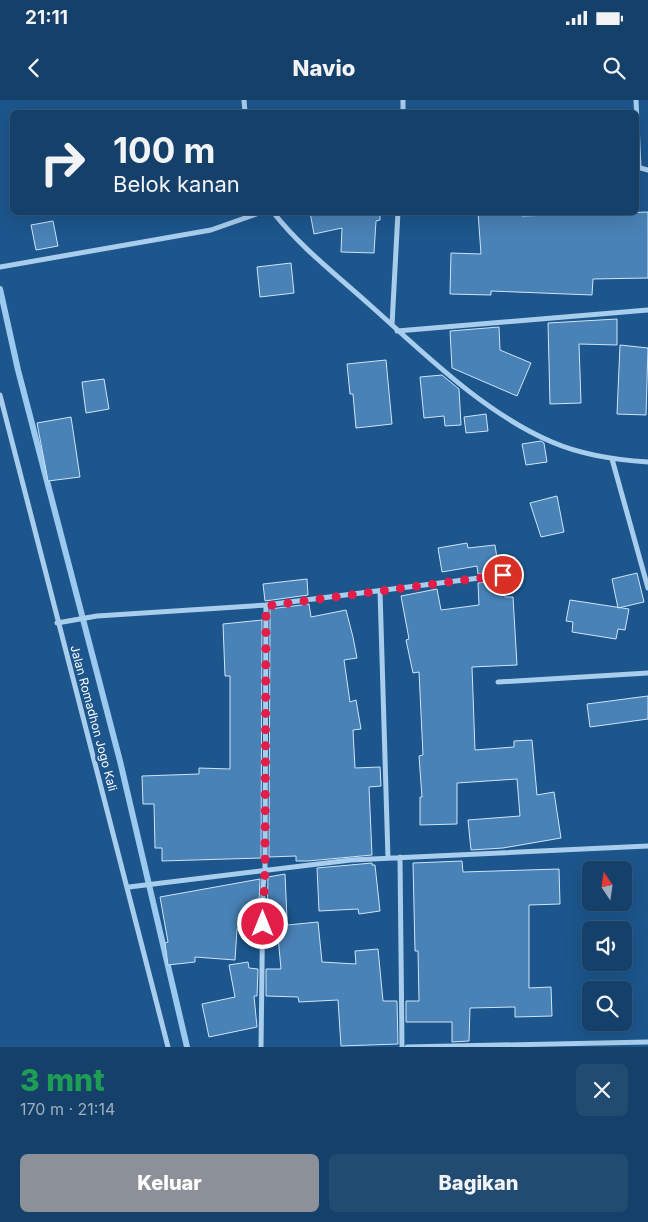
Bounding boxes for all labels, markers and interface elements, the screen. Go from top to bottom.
text: 21:11 [25,6,68,29]
icon: back [20,54,48,82]
icon: search [600,54,628,82]
text: Navio [293,55,355,81]
text: 100 m [113,129,216,171]
icon: right [30,130,95,195]
text: Belok kanan [113,171,240,197]
pin [482,554,524,596]
icon: arrive [489,561,517,589]
street label: Jalan Romadhon Jogo Kali [67,643,121,793]
north arrow [582,861,632,911]
map controls [582,861,632,1031]
position arrow [236,897,288,949]
button: sound [582,921,632,971]
button: search [582,981,632,1031]
text: 3 mnt [20,1062,105,1098]
button: close [576,1064,628,1116]
text: 170 m · 21:14 [20,1099,115,1119]
button: Keluar [20,1154,319,1212]
button: Bagikan [329,1154,628,1212]

